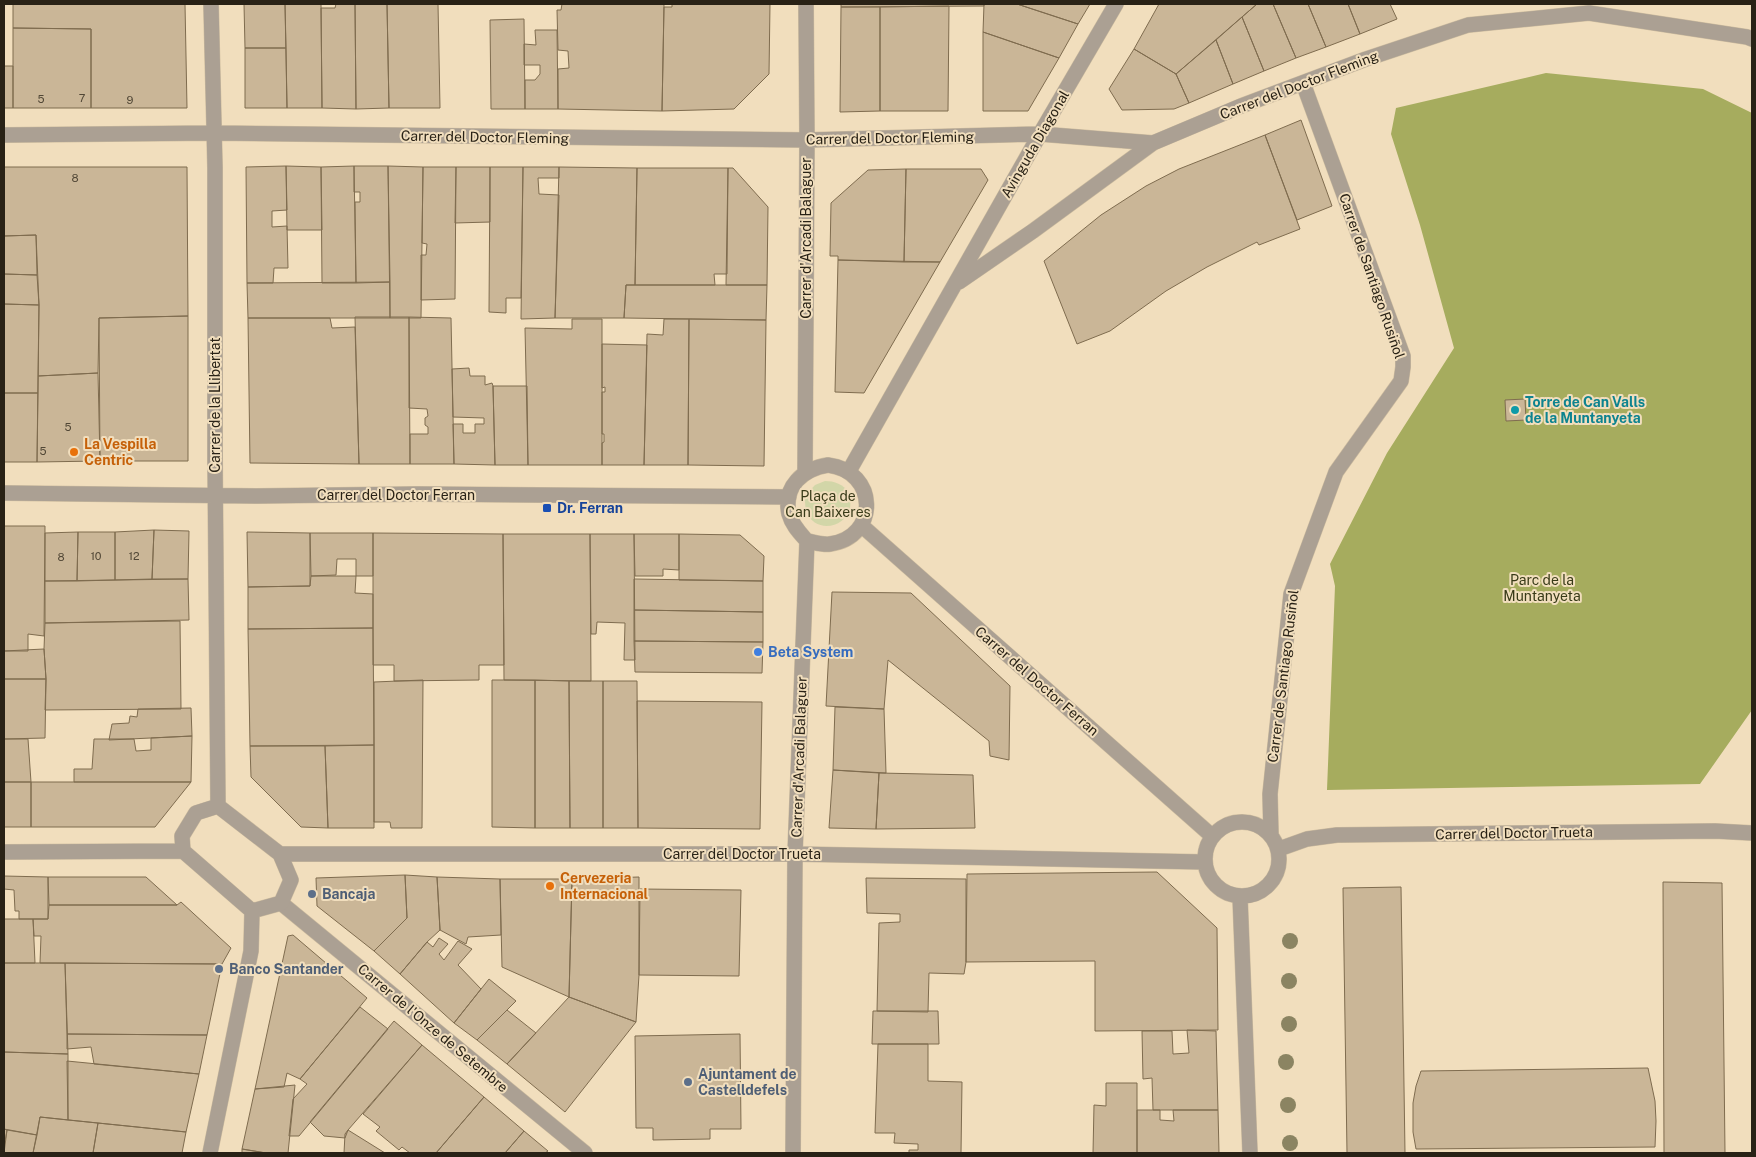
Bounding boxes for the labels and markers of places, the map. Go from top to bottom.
place label: Torre de Can Valls de la Muntanyeta [1525,394,1645,426]
marker: Torre de Can Valls de la Muntanyeta [1509,404,1521,416]
place label: La Vespilla Centric [84,436,157,468]
marker: La Vespilla Centric [68,446,80,458]
place label: Dr. Ferran [557,500,623,516]
marker: Dr. Ferran [541,502,553,514]
place label: Beta System [768,644,853,660]
marker: Beta System [752,646,764,658]
place label: Cervezeria Internacional [560,870,649,902]
marker: Cervezeria Internacional [544,880,556,892]
place label: Bancaja [322,886,375,902]
marker: Bancaja [306,888,318,900]
place label: Banco Santander [229,961,344,977]
marker: Banco Santander [213,963,225,975]
place label: Ajuntament de Castelldefels [698,1066,797,1098]
marker: Ajuntament de Castelldefels [682,1076,694,1088]

